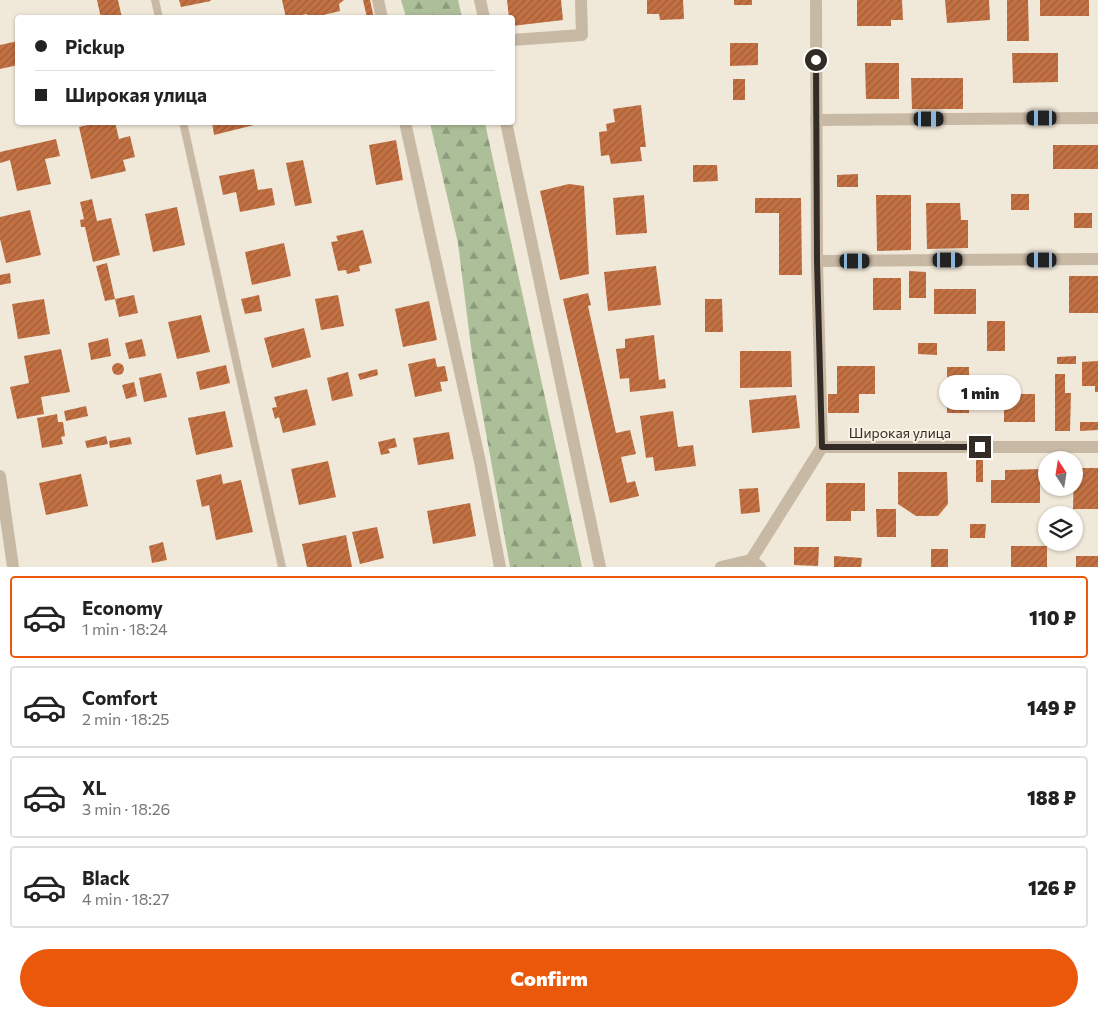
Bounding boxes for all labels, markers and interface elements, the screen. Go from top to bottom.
text: Pickup [65,35,125,58]
route start [805,49,827,71]
text: Широкая улица [65,83,207,106]
car [1027,111,1057,126]
car [914,112,944,127]
car [933,253,963,268]
car [1027,253,1057,268]
car [840,254,870,269]
callout: 1 min [939,374,1021,410]
text: 1 min [961,383,999,402]
street label: Широкая улица [849,424,951,441]
route end [969,436,991,458]
north arrow [1038,451,1082,496]
map controls [1038,451,1083,551]
button: layers [1038,506,1083,551]
icon: car [22,595,67,640]
text: Economy [82,596,163,619]
text: 110 ₽ [1029,606,1076,629]
text: 1 min · 18:24 [82,619,168,638]
icon: car [22,685,67,730]
text: Comfort [82,686,158,709]
text: 149 ₽ [1027,696,1076,719]
text: 2 min · 18:25 [82,709,169,728]
icon: car [22,775,67,820]
text: XL [82,776,107,799]
text: 188 ₽ [1027,786,1076,809]
text: 3 min · 18:26 [82,799,170,818]
icon: car [22,865,67,910]
text: Black [82,866,130,889]
text: 126 ₽ [1028,876,1076,899]
text: 4 min · 18:27 [82,889,169,908]
button: Confirm [20,949,1078,1007]

